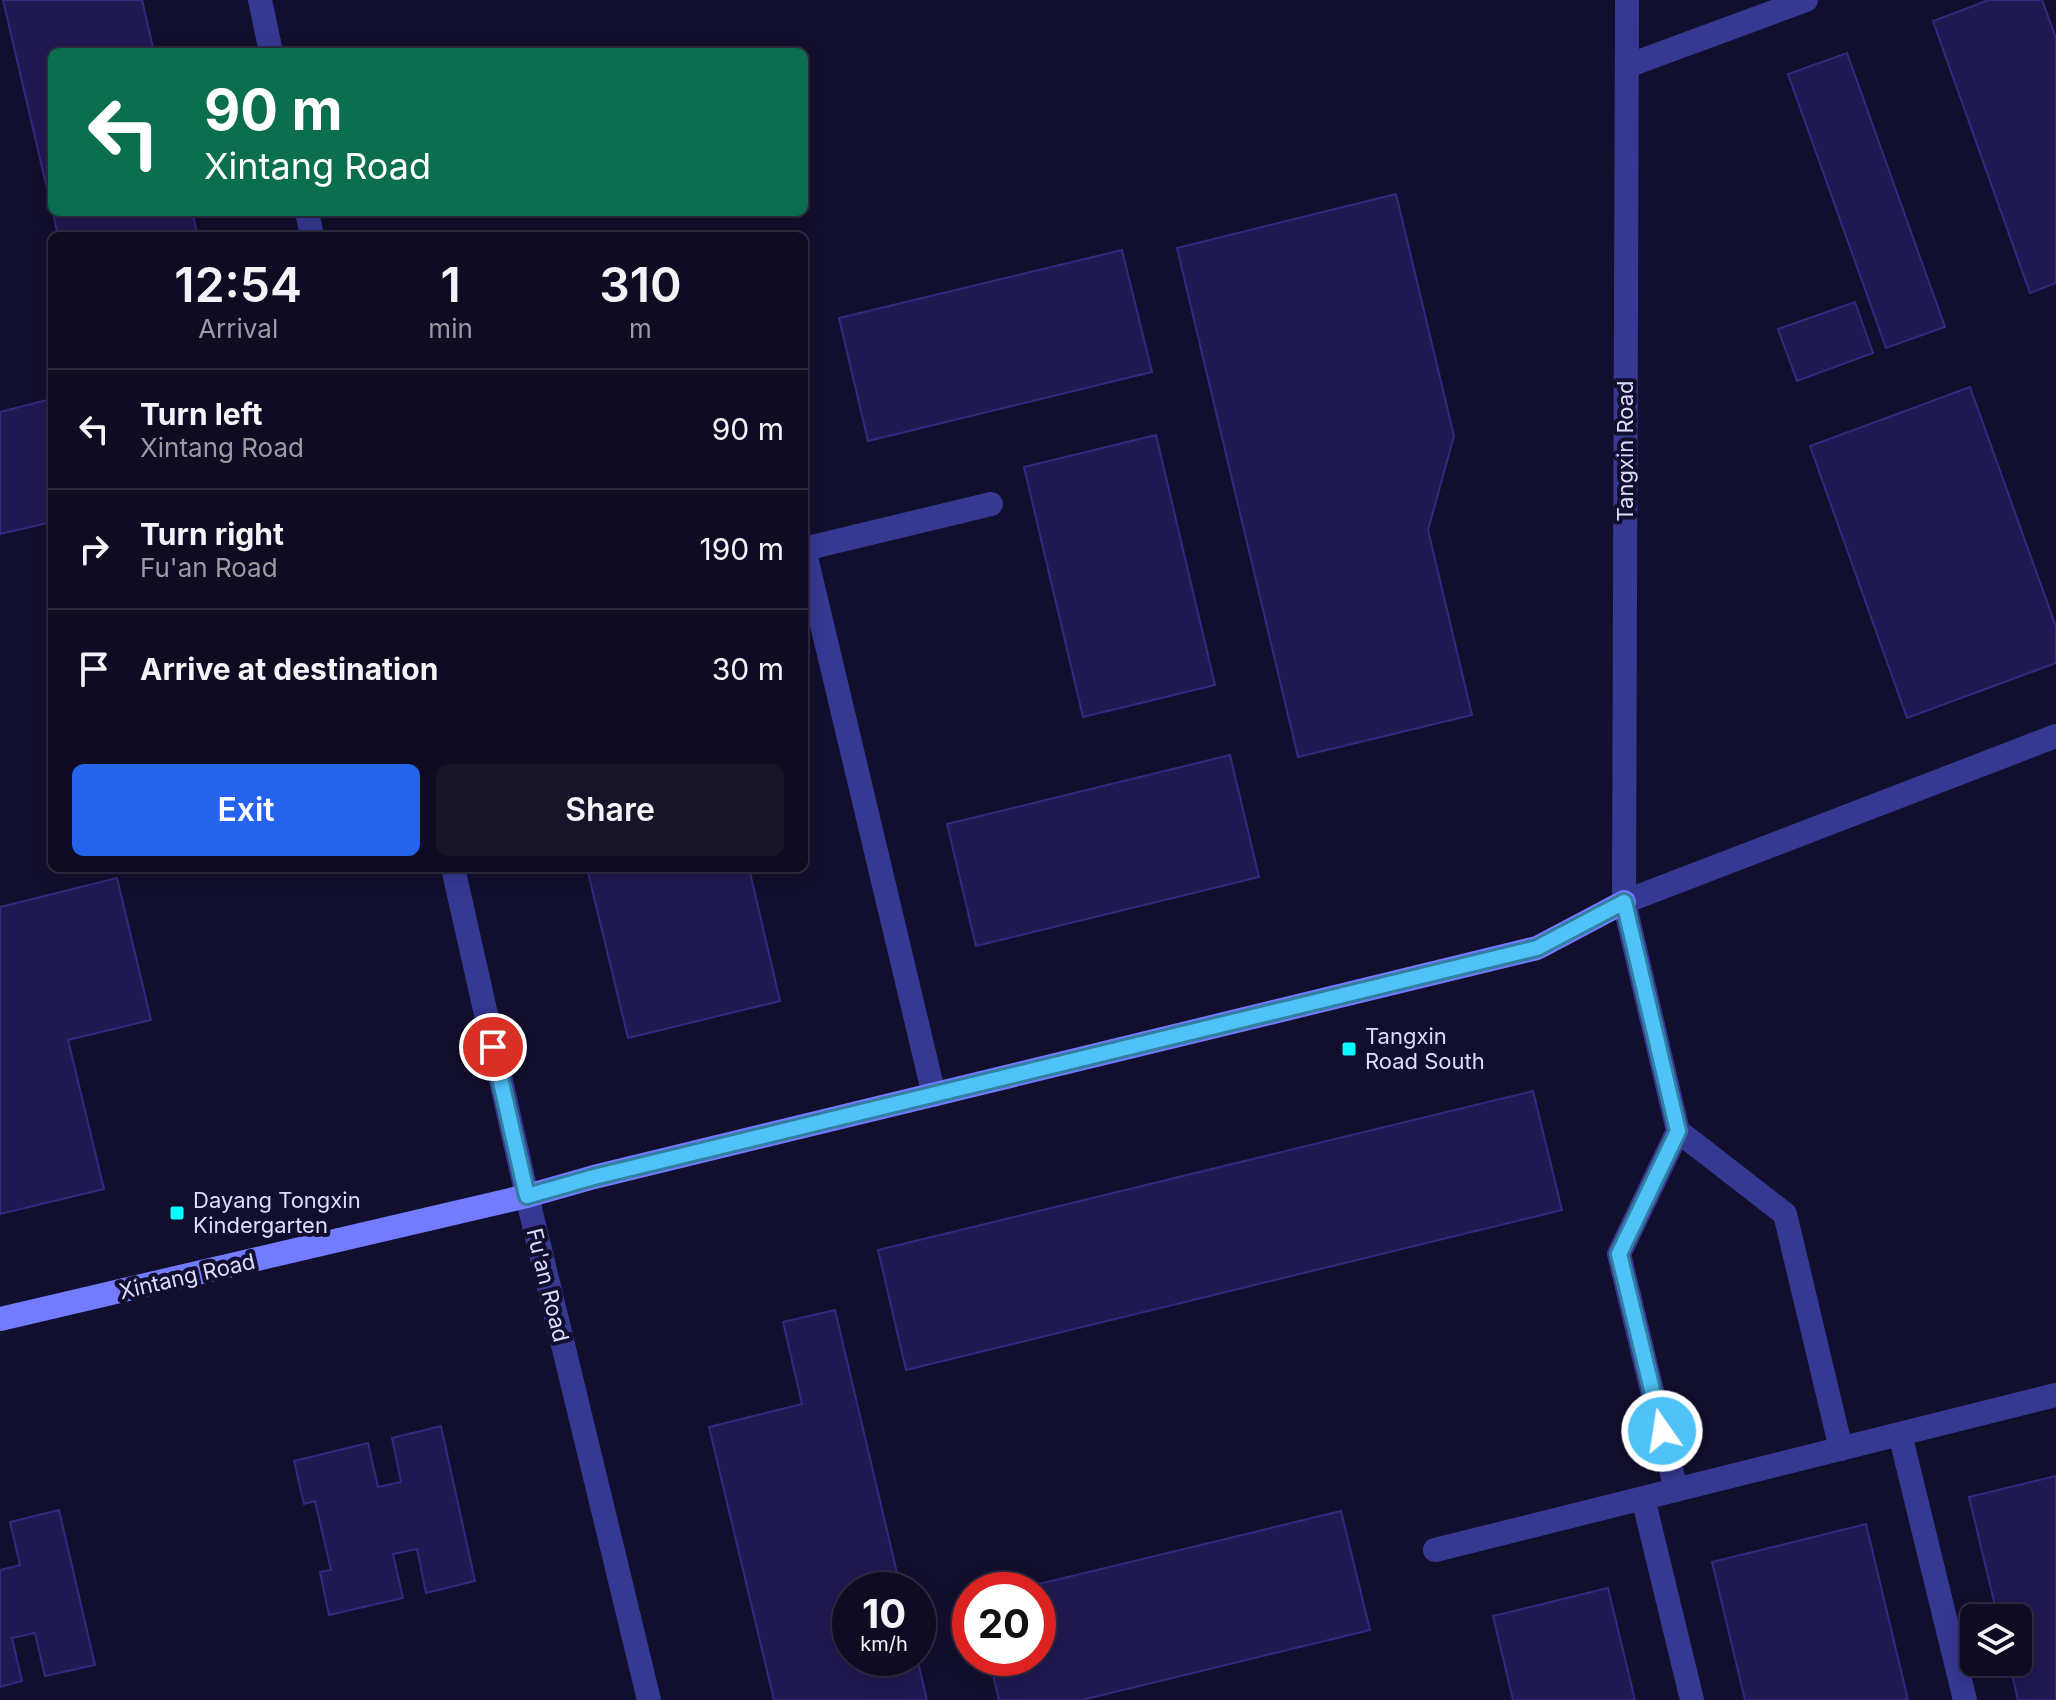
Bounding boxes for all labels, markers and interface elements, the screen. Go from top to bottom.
text: 90 m [204,76,343,144]
icon: left [72,80,176,184]
text: Xintang Road [204,144,431,188]
text: 12:54 [174,255,302,314]
text: 1 [440,255,461,314]
text: 310 [599,255,682,314]
text: Arrival [198,313,278,344]
text: min [428,313,473,344]
text: m [629,313,652,344]
street label: Tangxin Road [1612,380,1638,522]
text: Turn left [140,396,262,432]
icon: left [72,407,116,451]
text: 90 m [712,411,784,447]
text: Xintang Road [140,432,304,463]
text: Turn right [140,516,284,552]
icon: right [72,527,116,571]
text: 190 m [700,531,784,567]
text: Fu'an Road [140,552,278,583]
icon: arrive [72,647,116,691]
text: Arrive at destination [140,651,438,687]
text: 30 m [712,651,784,687]
button: Exit [72,764,420,856]
button: Share [436,764,784,856]
pin [459,1013,527,1081]
place label: Tangxin Road South [1365,1023,1485,1074]
icon: arrive [471,1025,515,1069]
marker: Tangxin Road South [1340,1040,1358,1058]
place label: Dayang Tongxin Kindergarten [193,1187,361,1238]
marker: Dayang Tongxin Kindergarten [168,1204,186,1222]
street label: Fu'an Road [521,1225,575,1345]
street label: Xintang Road [116,1248,258,1304]
position arrow [1620,1389,1704,1473]
speed limit sign: 20 [952,1572,1056,1676]
text: 10 [862,1589,906,1638]
map controls [1960,1604,2032,1676]
button: layers [1960,1604,2032,1676]
text: km/h [860,1632,908,1656]

